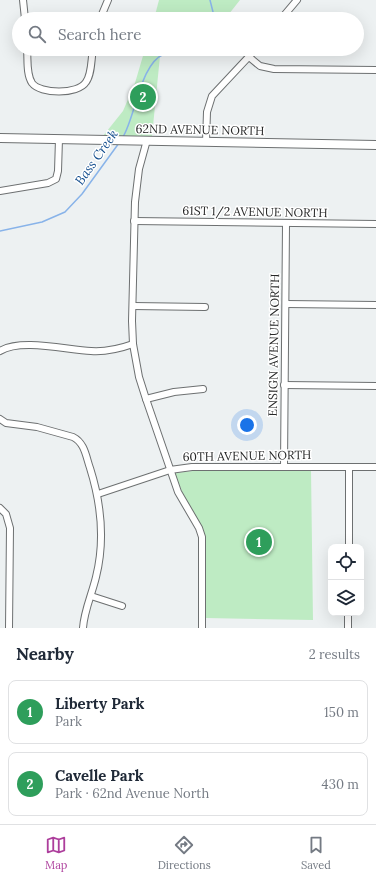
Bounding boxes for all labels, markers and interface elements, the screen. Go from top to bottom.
search box [12,12,364,56]
icon: search [26,23,48,45]
text: Search here [58,25,141,44]
pin: 2 [130,82,156,112]
street label: 62ND AVENUE NORTH [135,121,265,138]
water label: Bass Creek [71,126,122,188]
street label: 61ST 1/2 AVENUE NORTH [182,203,328,221]
street label: ENSIGN AVENUE NORTH [265,273,282,417]
your location [237,415,257,435]
street label: 60TH AVENUE NORTH [182,447,312,464]
pin: 1 [246,527,272,557]
map controls [328,544,364,616]
button: locate [328,544,364,580]
button: layers [328,580,364,616]
text: Nearby [16,643,74,665]
text: 2 results [309,646,360,663]
text: Liberty Park [55,694,145,713]
text: 1 [27,704,33,721]
text: 150 m [324,704,359,721]
text: Park [55,713,82,730]
text: Cavelle Park [55,766,144,785]
text: 2 [27,776,33,793]
text: 430 m [322,776,359,793]
text: Park · 62nd Avenue North [55,785,209,802]
tab: Map [45,834,67,872]
tab: Directions [158,834,211,872]
tab: Saved [301,834,331,872]

